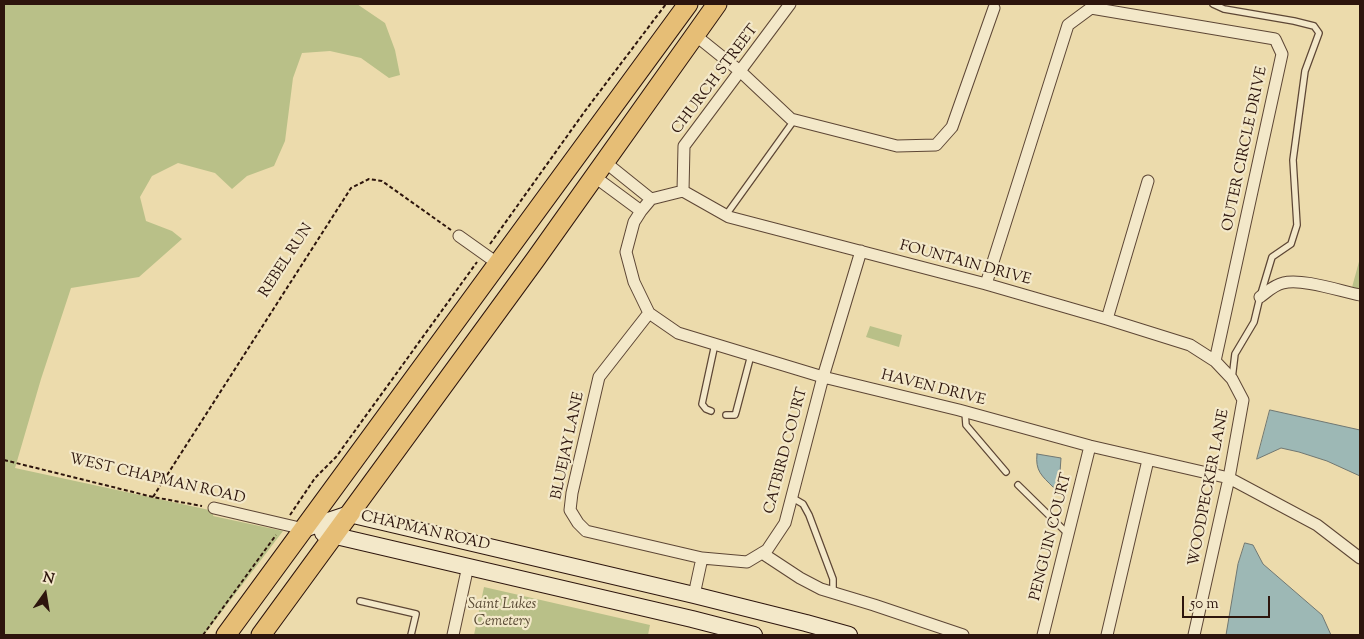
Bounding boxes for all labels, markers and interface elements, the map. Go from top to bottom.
street label: CHURCH STREET [669,22,763,138]
street label: OUTER CIRCLE DRIVE [1220,65,1272,233]
street label: REBEL RUN [256,221,318,301]
street label: FOUNTAIN DRIVE [897,238,1033,290]
street label: HAVEN DRIVE [879,367,987,411]
street label: CATBIRD COURT [761,386,813,516]
street label: BLUEJAY LANE [549,390,589,502]
street label: WOODPECKER LANE [1186,408,1234,568]
street label: WEST CHAPMAN ROAD [67,451,247,509]
street label: PENGUIN COURT [1027,471,1077,603]
street label: CHAPMAN ROAD [359,508,491,556]
text: N [41,568,56,590]
north arrow [20,569,70,619]
scale bar [1184,586,1272,618]
text: 50 m [1190,594,1219,615]
park label: Saint Lukes Cemetery [468,596,536,631]

